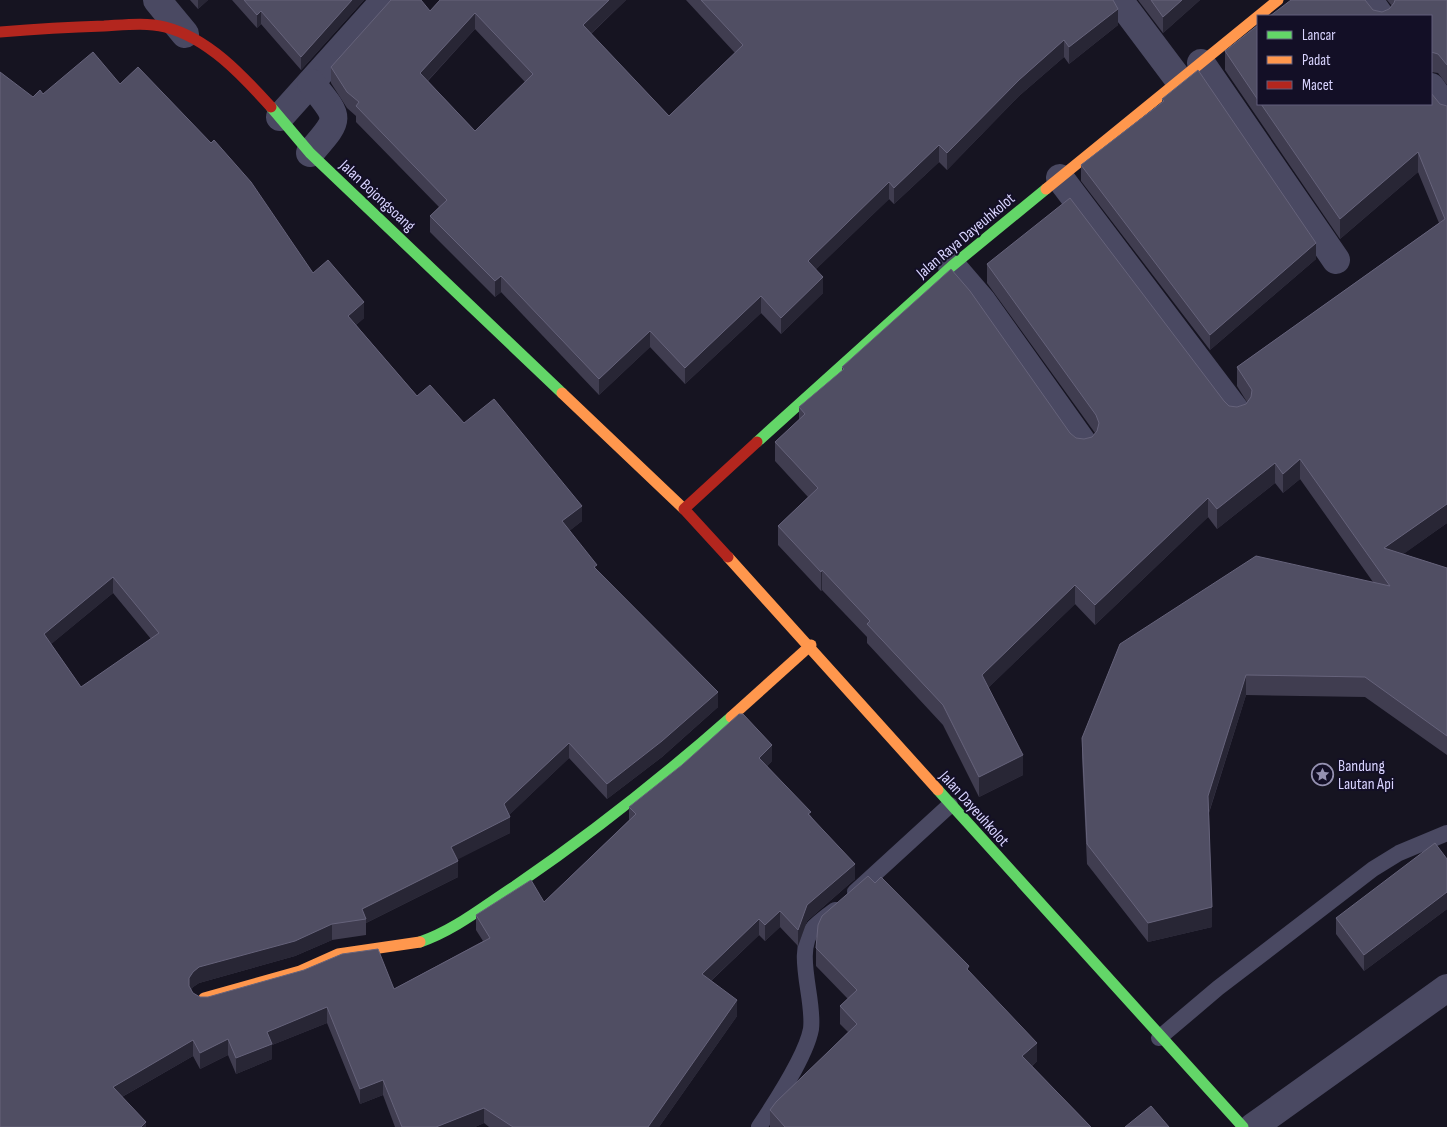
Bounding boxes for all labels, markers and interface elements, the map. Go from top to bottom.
legend [1257,15,1432,105]
text: Lancar [1302,26,1336,45]
text: Padat [1302,51,1331,70]
text: Macet [1302,76,1334,95]
street label: Jalan Bojongsoang [335,156,419,236]
street label: Jalan Raya Dayeuhkolot [912,189,1019,283]
place label: Bandung Lautan Api [1338,757,1394,794]
place icon: Bandung Lautan Api [1310,762,1334,786]
street label: Jalan Dayeuhkolot [934,767,1013,851]

